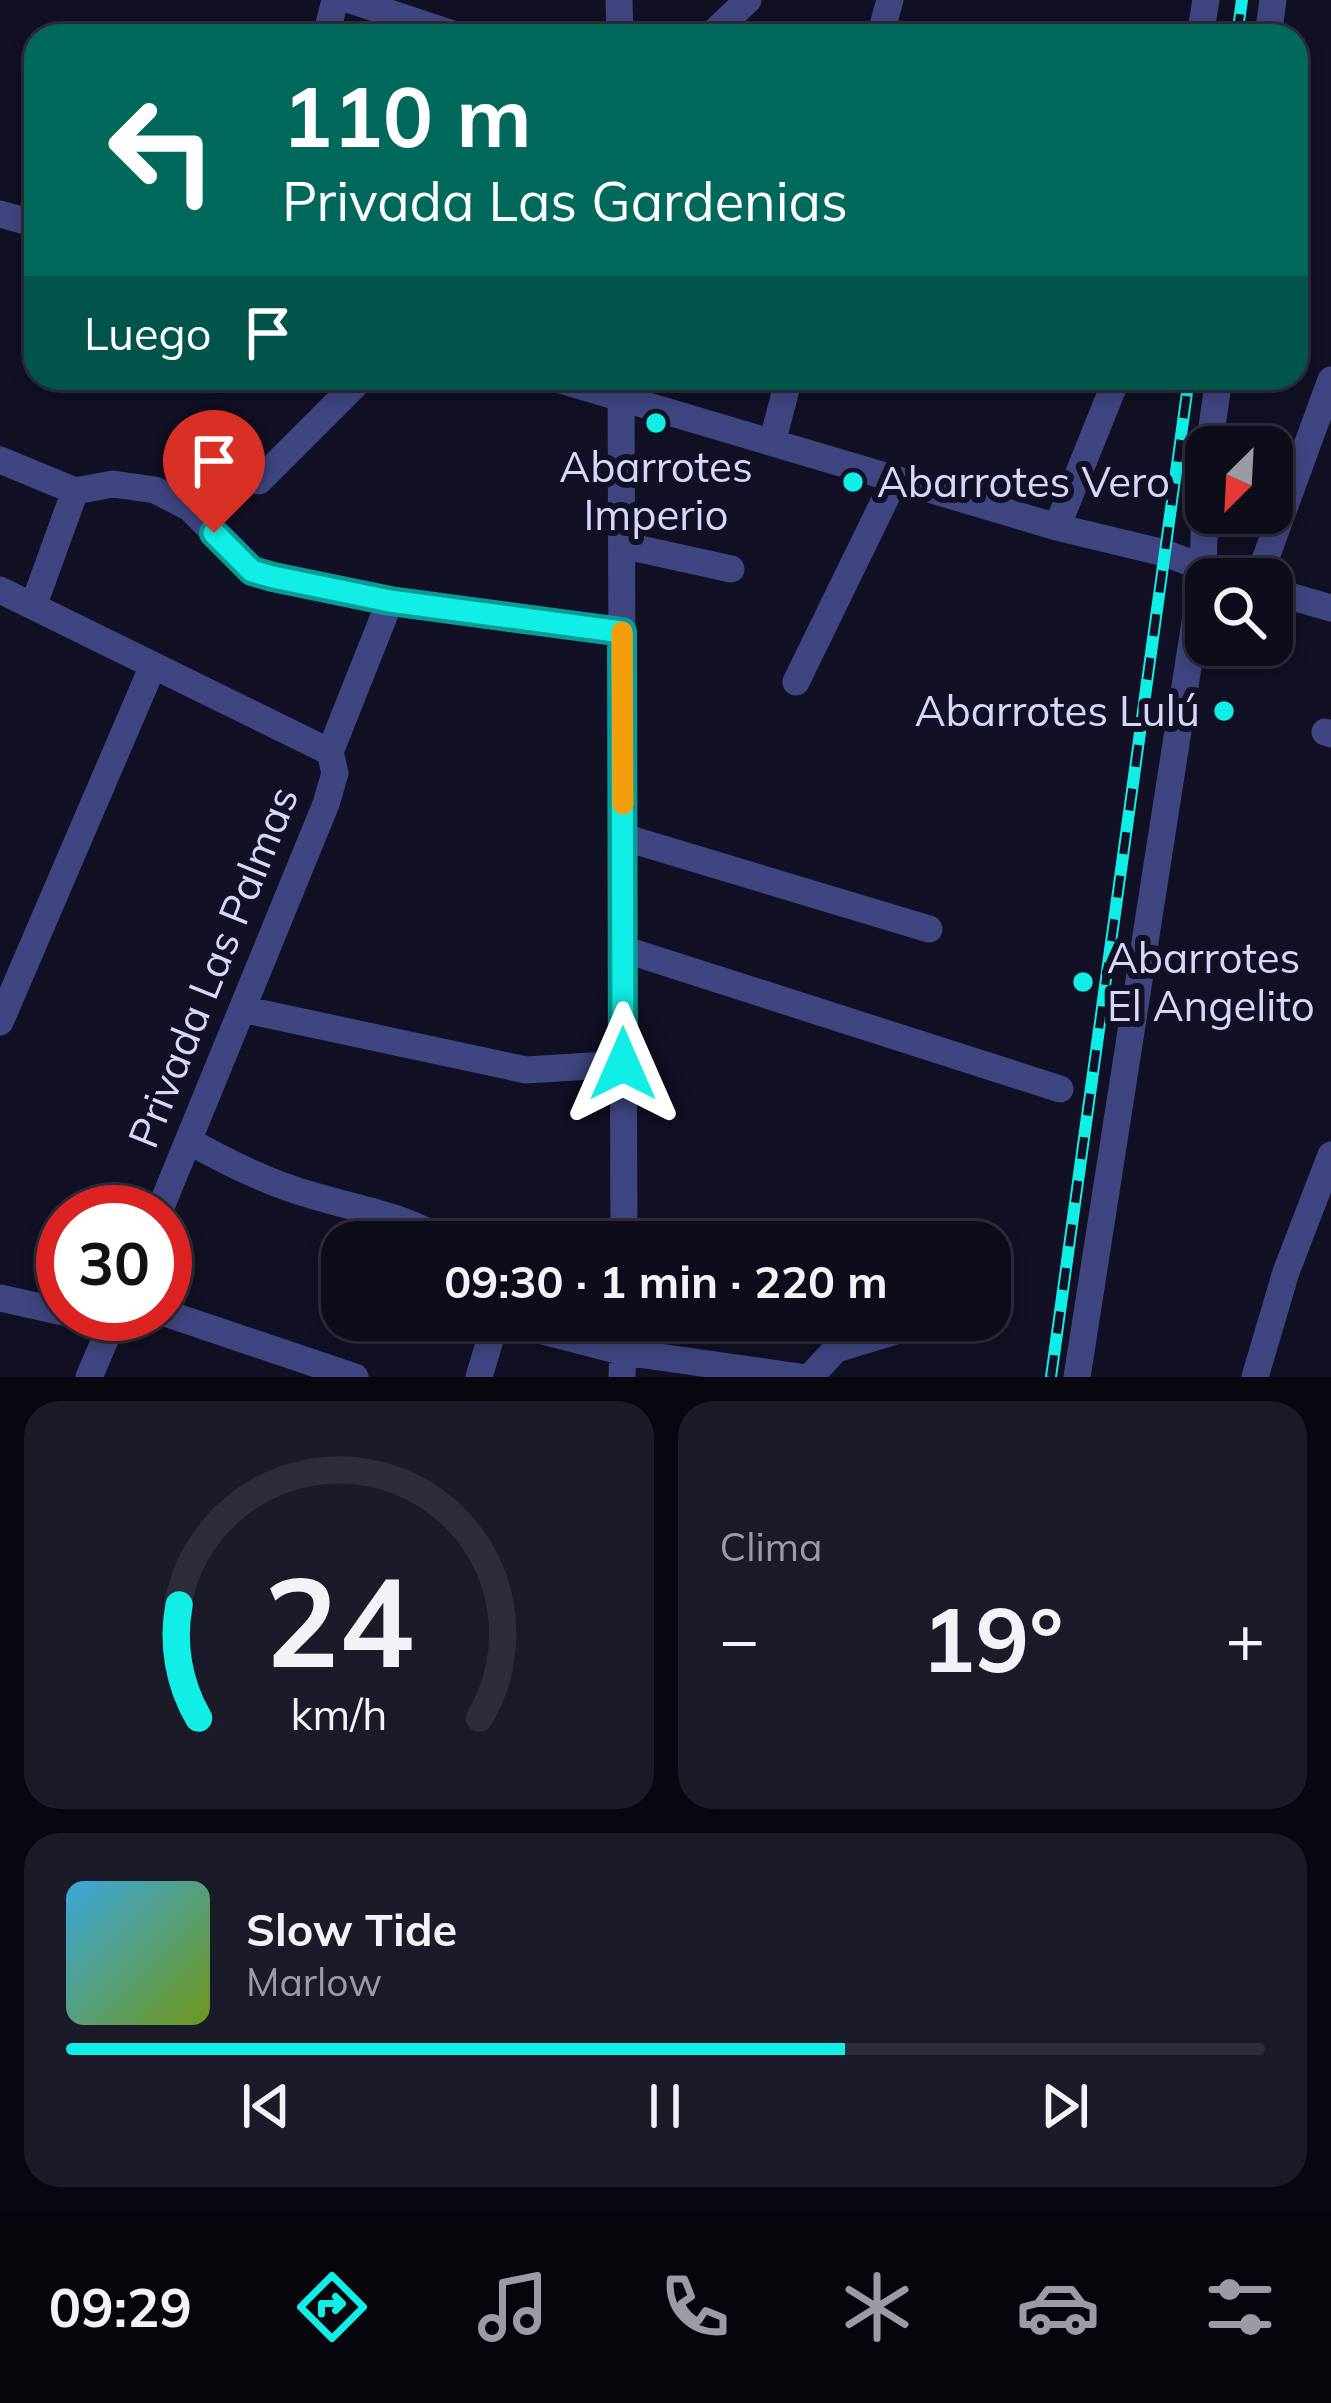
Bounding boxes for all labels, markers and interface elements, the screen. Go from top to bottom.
text: 110 m [282,63,532,168]
icon: left [84,72,240,228]
text: Privada Las Gardenias [282,167,848,235]
icon: arrive [235,300,301,366]
text: Luego [84,305,211,361]
pin [163,410,265,533]
marker: Abarrotes Imperio [643,410,669,436]
north arrow [1185,426,1293,534]
map controls [1185,426,1293,666]
icon: arrive [181,428,247,494]
place label: Abarrotes Imperio [559,440,753,541]
place label: Abarrotes Vero [877,455,1170,508]
marker: Abarrotes Vero [840,469,866,495]
button: search [1185,558,1293,666]
place label: Abarrotes Lulú [915,684,1200,737]
marker: Abarrotes Lulú [1211,698,1237,724]
street label: Privada Las Palmas [116,778,309,1155]
place label: Abarrotes El Angelito [1107,931,1315,1032]
marker: Abarrotes El Angelito [1070,969,1096,995]
position arrow [560,1001,686,1127]
speed limit sign: 30 [36,1185,192,1341]
text: 09:30 · 1 min · 220 m [444,1253,888,1309]
text: Clima [720,1522,822,1571]
text: 24 [264,1542,414,1698]
text: 19° [921,1582,1063,1695]
text: − [720,1597,759,1680]
text: + [1225,1597,1265,1680]
text: km/h [290,1687,387,1741]
text: Slow Tide [246,1901,457,1957]
text: Marlow [246,1957,382,2006]
icon: previous [233,2073,299,2139]
icon: pause [632,2073,698,2139]
icon: next [1032,2073,1098,2139]
icon: directions [290,2265,374,2349]
icon: music [471,2265,555,2349]
icon: phone [653,2265,737,2349]
icon: climate [835,2265,919,2349]
icon: car [1016,2265,1100,2349]
icon: filters [1198,2265,1282,2349]
text: 09:29 [49,2273,192,2341]

